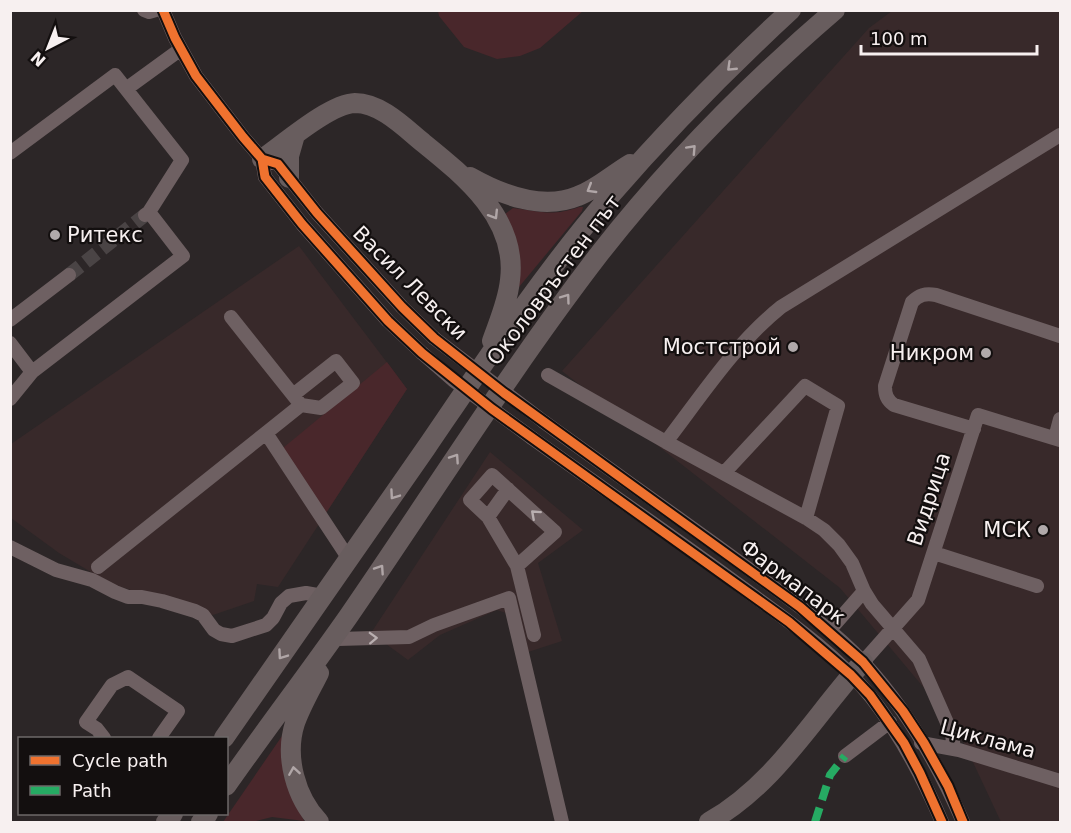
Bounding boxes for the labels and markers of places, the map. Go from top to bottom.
place label: Ритекс [67,223,143,247]
marker: Ритекс [48,228,62,242]
place label: Мостстрой [663,335,781,359]
marker: Мостстрой [786,340,800,354]
place label: Никром [890,341,974,365]
marker: Никром [979,346,993,360]
place label: МСК [983,518,1031,542]
marker: МСК [1036,523,1050,537]

